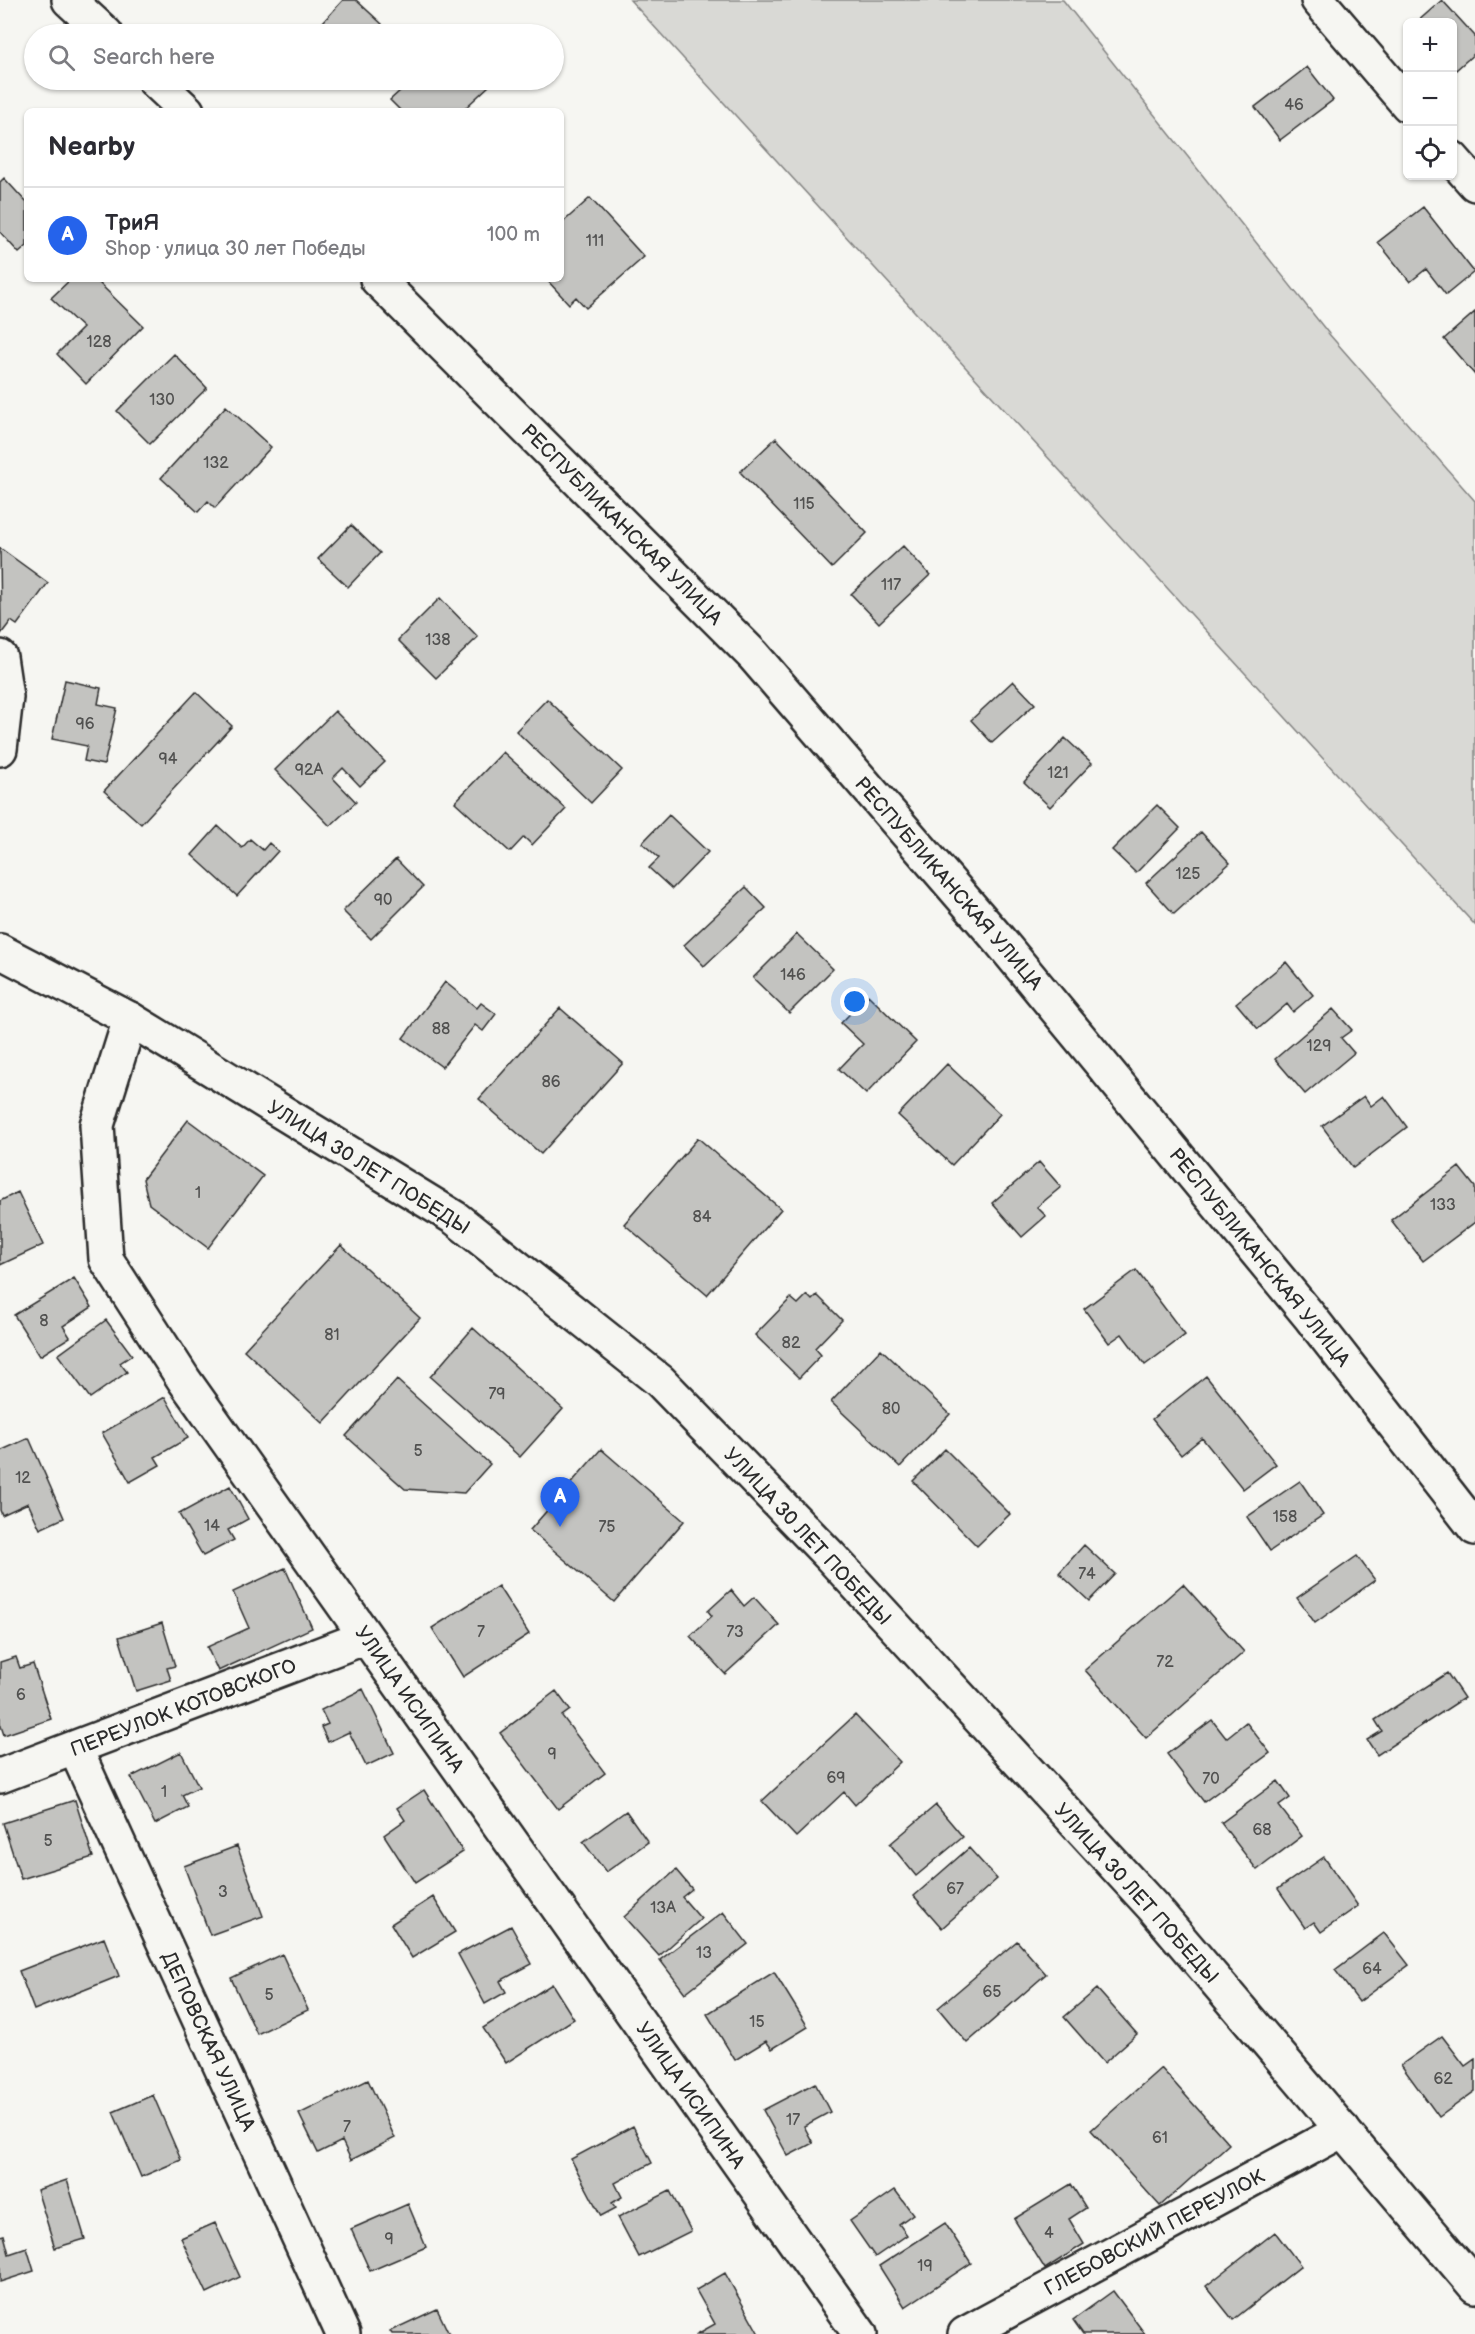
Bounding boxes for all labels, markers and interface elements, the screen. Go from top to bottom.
map controls [1403,18,1457,180]
button: + [1403,18,1457,72]
search box [24,24,564,90]
icon: search [45,41,78,74]
text: Search here [93,44,215,71]
button: − [1403,72,1457,126]
house number: 46 [1284,96,1304,115]
button: locate [1403,126,1457,180]
text: Nearby [48,132,135,163]
text: ТриЯ [105,210,159,237]
text: A [61,223,74,247]
text: 100 m [487,223,540,247]
house number: 111 [586,232,604,251]
text: Shop · улица 30 лет Победы [105,237,366,261]
house number: 128 [87,333,111,352]
house number: 130 [149,391,175,410]
street label: РЕСПУБЛИКАНСКАЯ УЛИЦА [516,419,727,631]
house number: 132 [203,454,229,473]
house number: 115 [793,495,815,514]
house number: 117 [881,576,901,595]
house number: 138 [425,631,451,650]
house number: 96 [75,715,95,734]
house number: 94 [158,750,178,769]
house number: 92А [295,761,323,780]
house number: 121 [1047,764,1069,783]
street label: РЕСПУБЛИКАНСКАЯ УЛИЦА [849,772,1048,996]
house number: 125 [1176,865,1200,884]
house number: 90 [374,891,392,910]
house number: 146 [780,966,806,985]
your location [840,987,869,1016]
house number: 88 [432,1020,450,1039]
house number: 129 [1307,1037,1331,1056]
house number: 86 [541,1073,561,1092]
street label: УЛИЦА 30 ЛЕТ ПОБЕДЫ [263,1096,474,1240]
street label: РЕСПУБЛИКАНСКАЯ УЛИЦА [1164,1143,1355,1372]
house number: 1 [195,1184,201,1203]
house number: 133 [1430,1196,1456,1215]
house number: 84 [692,1208,712,1227]
house number: 8 [39,1312,49,1331]
house number: 81 [324,1326,340,1345]
house number: 82 [782,1334,801,1353]
house number: 79 [488,1385,506,1404]
house number: 80 [882,1400,900,1419]
house number: 5 [413,1442,423,1461]
street label: УЛИЦА 30 ЛЕТ ПОБЕДЫ [719,1443,896,1630]
house number: 12 [15,1469,31,1488]
pin: A [540,1478,580,1527]
house number: 158 [1273,1508,1297,1527]
house number: 14 [204,1517,220,1536]
house number: 75 [598,1518,616,1537]
house number: 74 [1078,1565,1096,1584]
street label: УЛИЦА ИСИПИНА [350,1622,469,1778]
house number: 7 [477,1623,485,1642]
house number: 73 [726,1623,744,1642]
house number: 72 [1156,1653,1174,1672]
street label: ПЕРЕУЛОК КОТОВСКОГО [67,1654,300,1762]
house number: 6 [16,1686,26,1705]
house number: 9 [547,1745,557,1764]
house number: 69 [826,1769,846,1788]
house number: 70 [1202,1770,1220,1789]
house number: 1 [161,1783,167,1802]
street label: УЛИЦА 30 ЛЕТ ПОБЕДЫ [1049,1799,1223,1989]
house number: 68 [1252,1821,1272,1840]
house number: 5 [43,1832,53,1851]
house number: 67 [946,1880,964,1899]
house number: 3 [218,1883,228,1902]
house number: 13А [650,1899,676,1918]
house number: 13 [696,1944,712,1963]
street label: ДЕПОВСКАЯ УЛИЦА [156,1948,261,2136]
house number: 64 [1362,1960,1382,1979]
house number: 65 [983,1983,1001,2002]
house number: 5 [264,1986,274,2005]
house number: 15 [749,2013,765,2032]
street label: УЛИЦА ИСИПИНА [631,2018,750,2174]
house number: 62 [1433,2070,1453,2089]
house number: 17 [786,2111,800,2130]
house number: 7 [343,2118,351,2137]
house number: 61 [1152,2129,1168,2148]
street label: ГЛЕБОВСКИЙ ПЕРЕУЛОК [1040,2165,1269,2301]
house number: 4 [1044,2224,1054,2243]
house number: 9 [384,2230,394,2249]
house number: 19 [917,2257,933,2276]

